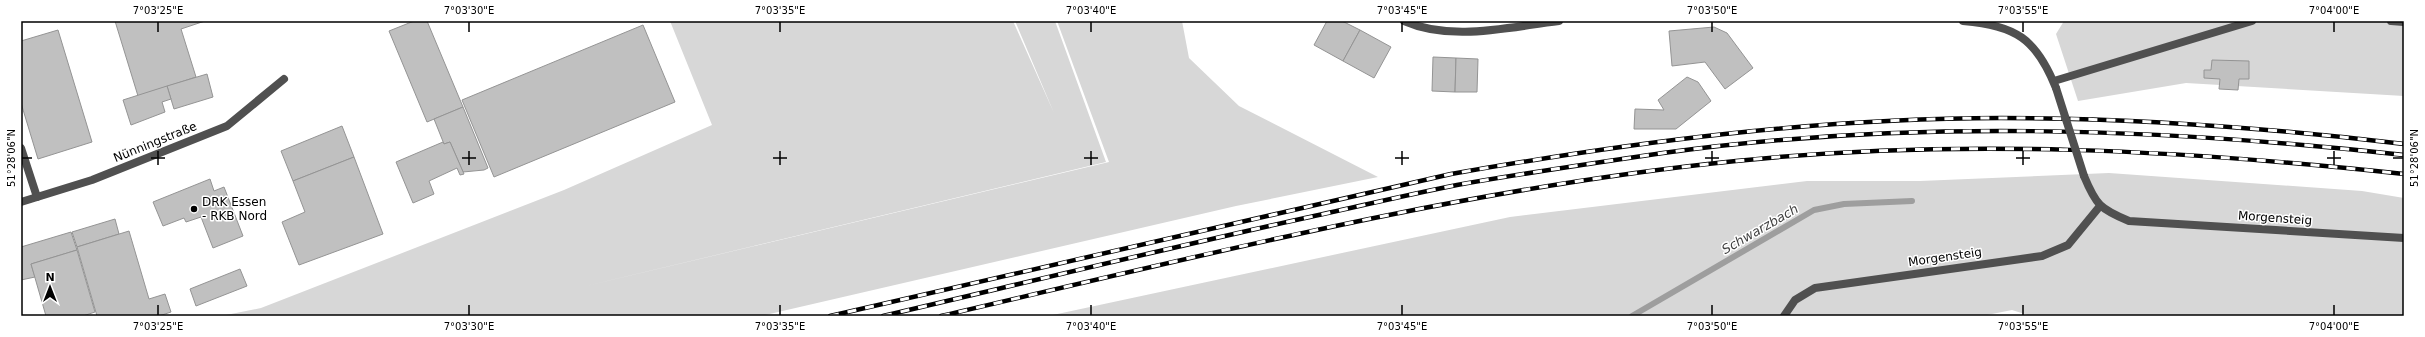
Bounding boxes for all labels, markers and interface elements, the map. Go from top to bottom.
text: 7°03'25"E [133,5,183,16]
text: 7°03'30"E [444,5,494,16]
text: 7°03'35"E [755,5,805,16]
text: 7°03'40"E [1066,5,1116,16]
text: 7°03'45"E [1377,5,1427,16]
text: 7°03'50"E [1687,5,1737,16]
text: 7°03'55"E [1998,5,2048,16]
text: 7°04'00"E [2309,5,2359,16]
street label: Nünningstraße [111,119,199,165]
text: 51°28'06"N [6,129,17,187]
text: 51°28'06"N [2409,129,2420,187]
place label: DRK Essen - RKB Nord [202,195,267,223]
water label: Schwarzbach [1719,201,1801,257]
marker: DRK Essen - RKB Nord [189,204,199,214]
street label: Morgensteig [2237,208,2313,228]
street label: Morgensteig [1907,245,1983,269]
north arrow [30,267,70,307]
text: N [45,271,55,284]
text: 7°03'25"E [133,321,183,332]
text: 7°03'30"E [444,321,494,332]
text: 7°03'35"E [755,321,805,332]
text: 7°03'40"E [1066,321,1116,332]
text: 7°03'45"E [1377,321,1427,332]
text: 7°03'50"E [1687,321,1737,332]
text: 7°03'55"E [1998,321,2048,332]
text: 7°04'00"E [2309,321,2359,332]

